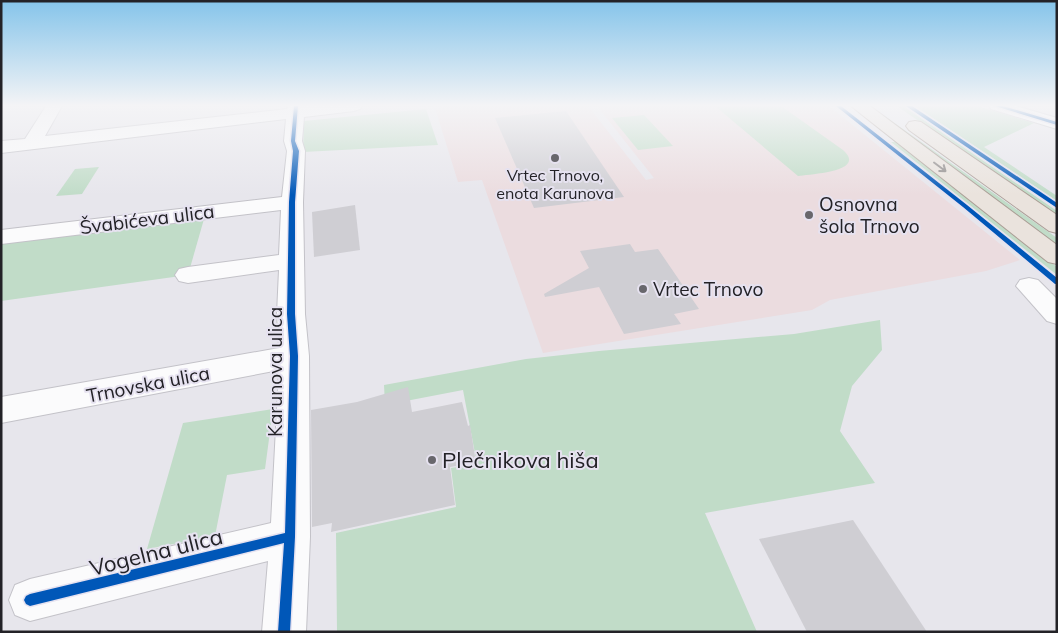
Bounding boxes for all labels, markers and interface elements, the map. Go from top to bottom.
marker: Vrtec Trnovo, enota Karunova [549,152,561,164]
one-way arrow [933,161,946,172]
place label: Vrtec Trnovo, enota Karunova [496,165,614,203]
place label: Osnovna šola Trnovo [819,192,920,238]
street label: Švabićeva ulica [78,199,216,239]
marker: Osnovna šola Trnovo [803,209,815,221]
place label: Vrtec Trnovo [653,277,763,301]
marker: Vrtec Trnovo [637,283,649,295]
street label: Karunova ulica [263,307,287,437]
street label: Trnovska ulica [84,360,212,408]
place label: Plečnikova hiša [442,446,599,474]
marker: Plečnikova hiša [426,454,438,466]
street label: Vogelna ulica [87,522,225,582]

